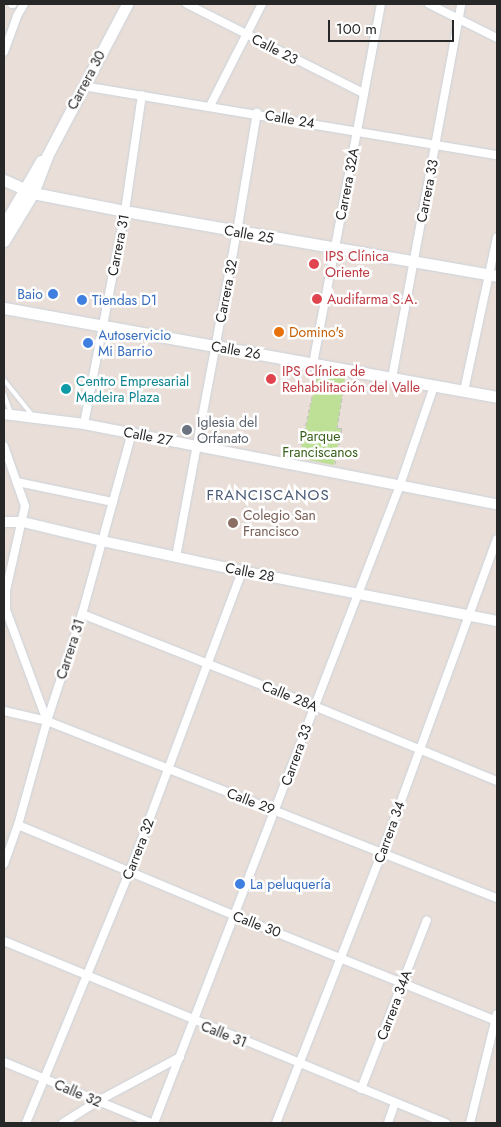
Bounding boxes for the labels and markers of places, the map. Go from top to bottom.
place label: IPS Clínica Oriente [325,248,389,280]
marker: IPS Clínica Oriente [307,257,321,271]
place label: Baio [17,286,43,302]
marker: Baio [47,288,59,300]
place label: Audifarma S.A. [327,291,418,307]
place label: Tiendas D1 [92,292,157,308]
marker: Audifarma S.A. [311,293,323,305]
marker: Tiendas D1 [76,294,88,306]
place label: Domino's [289,324,344,340]
marker: Domino's [273,326,285,338]
place label: Autoservicio Mi Barrio [98,327,171,360]
marker: Autoservicio Mi Barrio [82,337,94,349]
place label: IPS Clínica de Rehabilitación del Valle [282,363,420,396]
marker: IPS Clínica de Rehabilitación del Valle [264,372,278,386]
place label: Centro Empresarial Madeira Plaza [76,373,189,406]
marker: Centro Empresarial Madeira Plaza [60,383,72,395]
place label: Iglesia del Orfanato [197,414,257,447]
marker: Iglesia del Orfanato [181,424,193,436]
place label: Colegio San Francisco [243,507,316,540]
marker: Colegio San Francisco [227,517,239,529]
place label: La peluquería [250,876,331,892]
marker: La peluquería [234,878,246,890]

